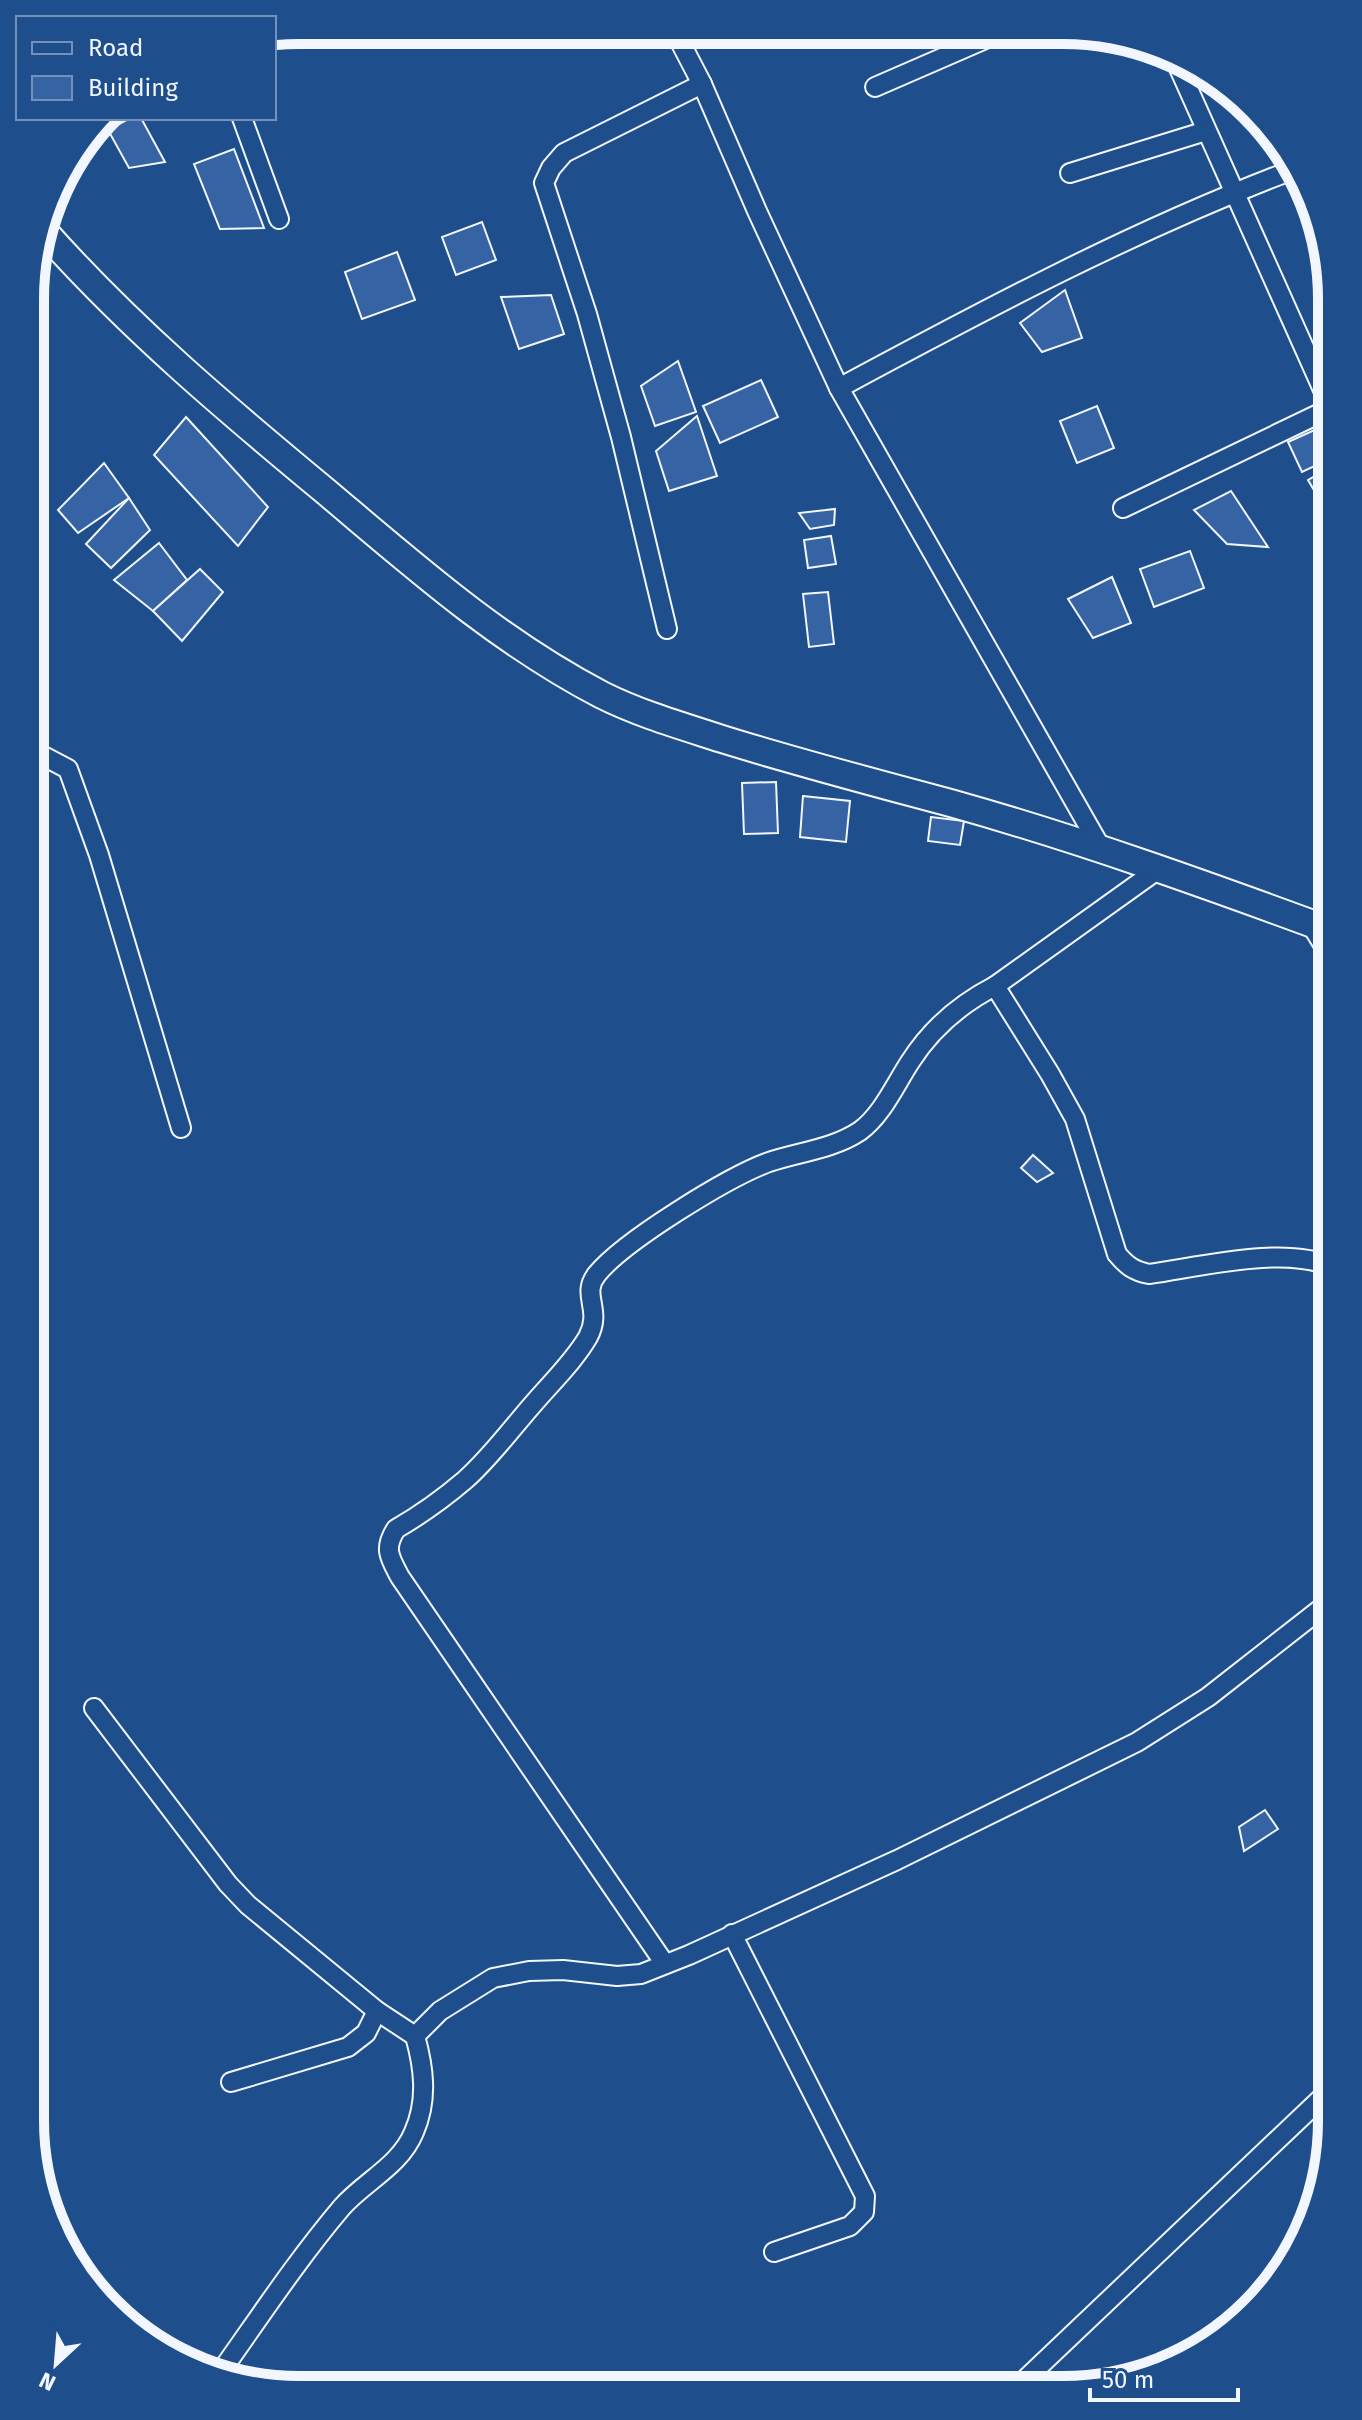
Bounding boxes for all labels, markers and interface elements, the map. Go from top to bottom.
legend [16,16,276,120]
text: Road [88,34,143,62]
text: Building [88,74,178,102]
north arrow [16,2324,96,2404]
scale bar [1090,2352,1238,2402]
text: N [35,2366,60,2397]
text: 50 m [1102,2366,1154,2394]

